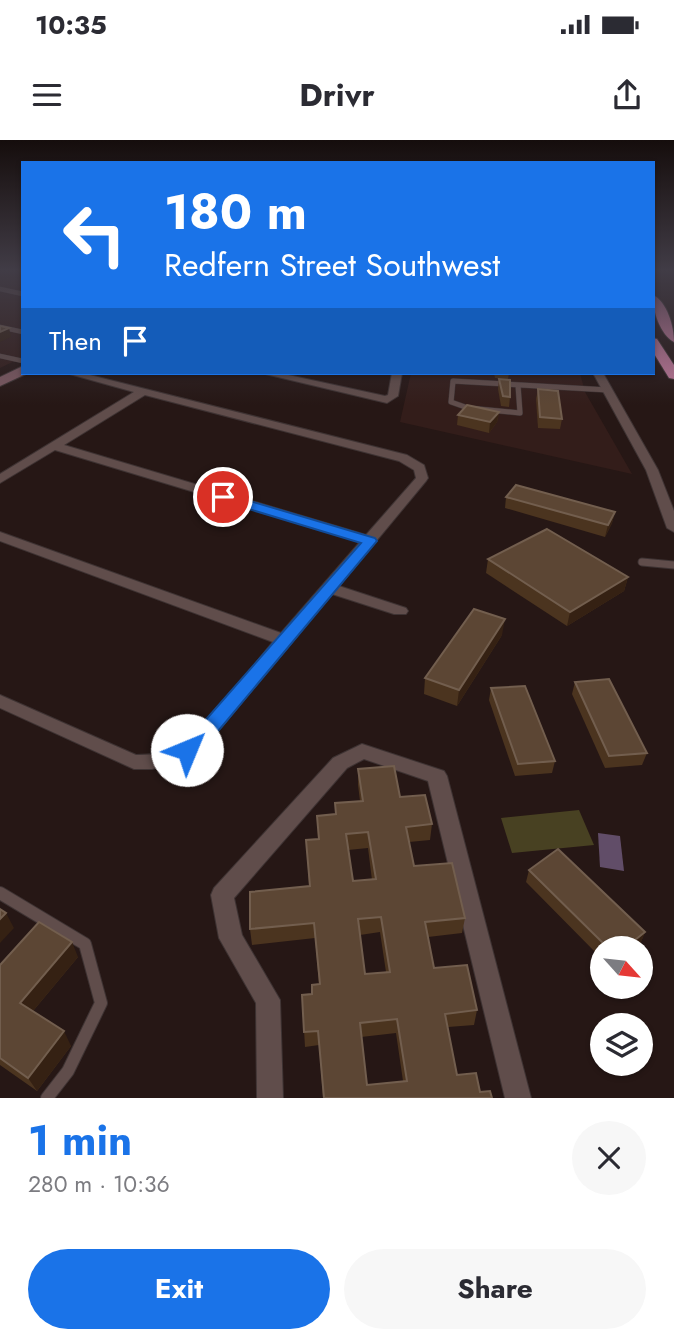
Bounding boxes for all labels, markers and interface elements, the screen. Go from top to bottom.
text: 10:35 [35,6,107,44]
text: Drivr [299,72,375,118]
icon: menu [28,76,66,114]
icon: share [608,76,646,114]
text: 180 m [164,177,307,247]
icon: left [49,189,140,280]
text: Redfern Street Southwest [164,242,500,288]
text: Then [49,322,102,360]
icon: arrive [116,322,154,360]
pin [193,467,253,527]
icon: arrive [204,478,242,516]
position arrow [150,713,224,787]
north arrow [590,936,653,999]
map controls [590,936,653,1076]
button: layers [590,1013,653,1076]
text: 1 min [28,1110,132,1171]
button: close [572,1121,646,1195]
text: 280 m · 10:36 [28,1167,170,1201]
button: Exit [28,1249,330,1329]
button: Share [344,1249,646,1329]

